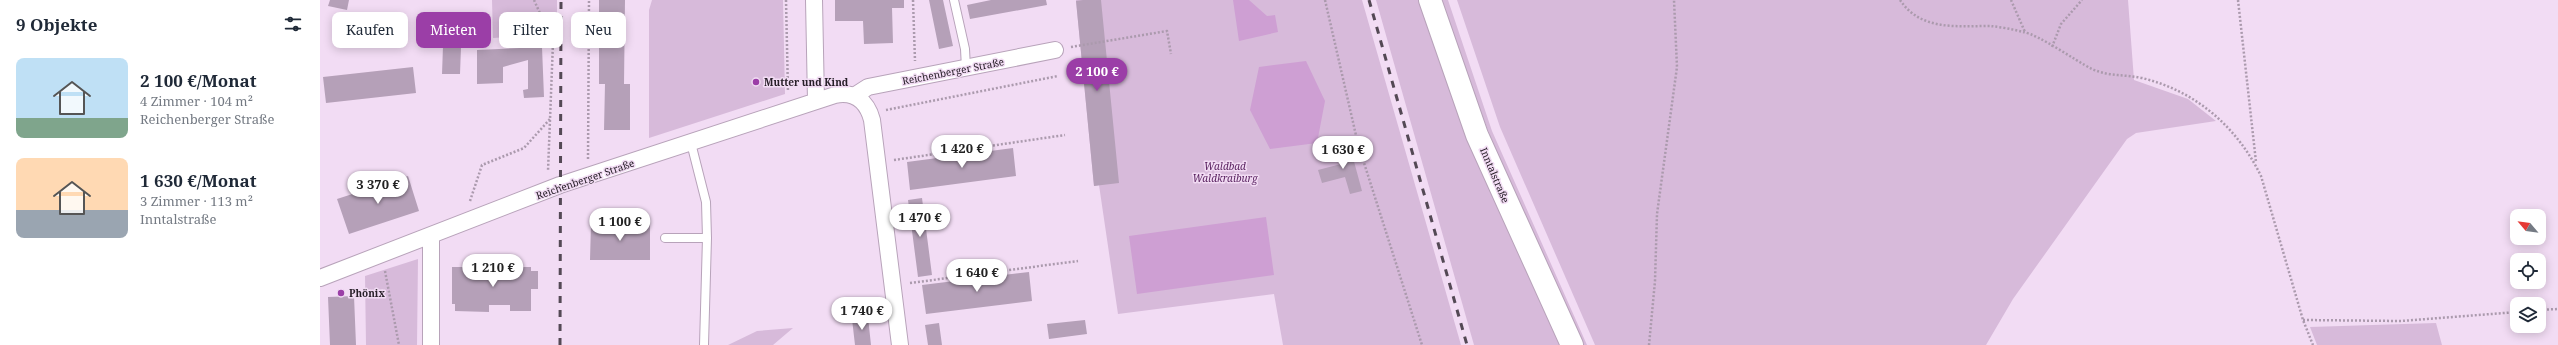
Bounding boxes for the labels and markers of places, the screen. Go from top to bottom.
pin: 2 100 € [1060,58,1134,92]
place label: Mutter und Kind [764,75,849,89]
marker: Mutter und Kind [751,77,761,87]
pin: 1 420 € [925,135,999,169]
pin: 1 630 € [1306,136,1380,170]
pin: 3 370 € [341,171,415,205]
pin: 1 470 € [883,204,957,238]
pin: 1 100 € [583,208,657,242]
pin: 1 210 € [456,254,530,288]
pin: 1 640 € [940,259,1014,293]
place label: Phönix [349,286,385,300]
marker: Phönix [336,288,346,298]
pin: 1 740 € [825,297,899,331]

